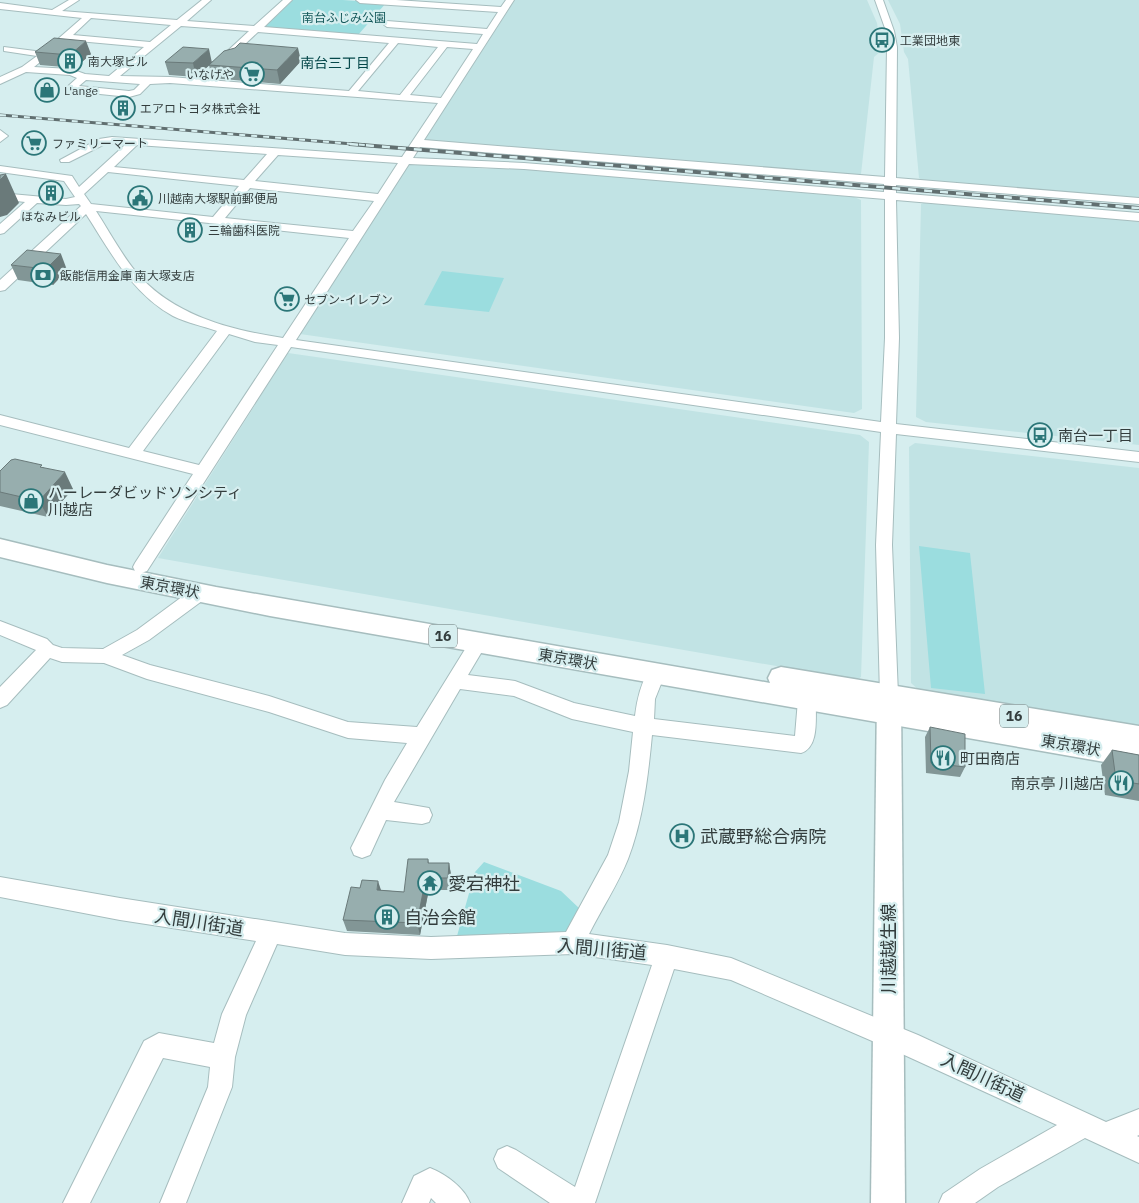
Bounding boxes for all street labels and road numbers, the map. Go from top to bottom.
street label: 東京環状 [139,572,201,602]
road number: 16 [429,624,457,648]
street label: 東京環状 [537,644,599,674]
road number: 16 [1000,704,1028,728]
street label: 東京環状 [1040,730,1102,760]
street label: 入間川街道 [153,904,245,940]
street label: 川越越生線 [877,904,900,994]
street label: 入間川街道 [556,934,648,964]
street label: 入間川街道 [937,1048,1029,1106]

